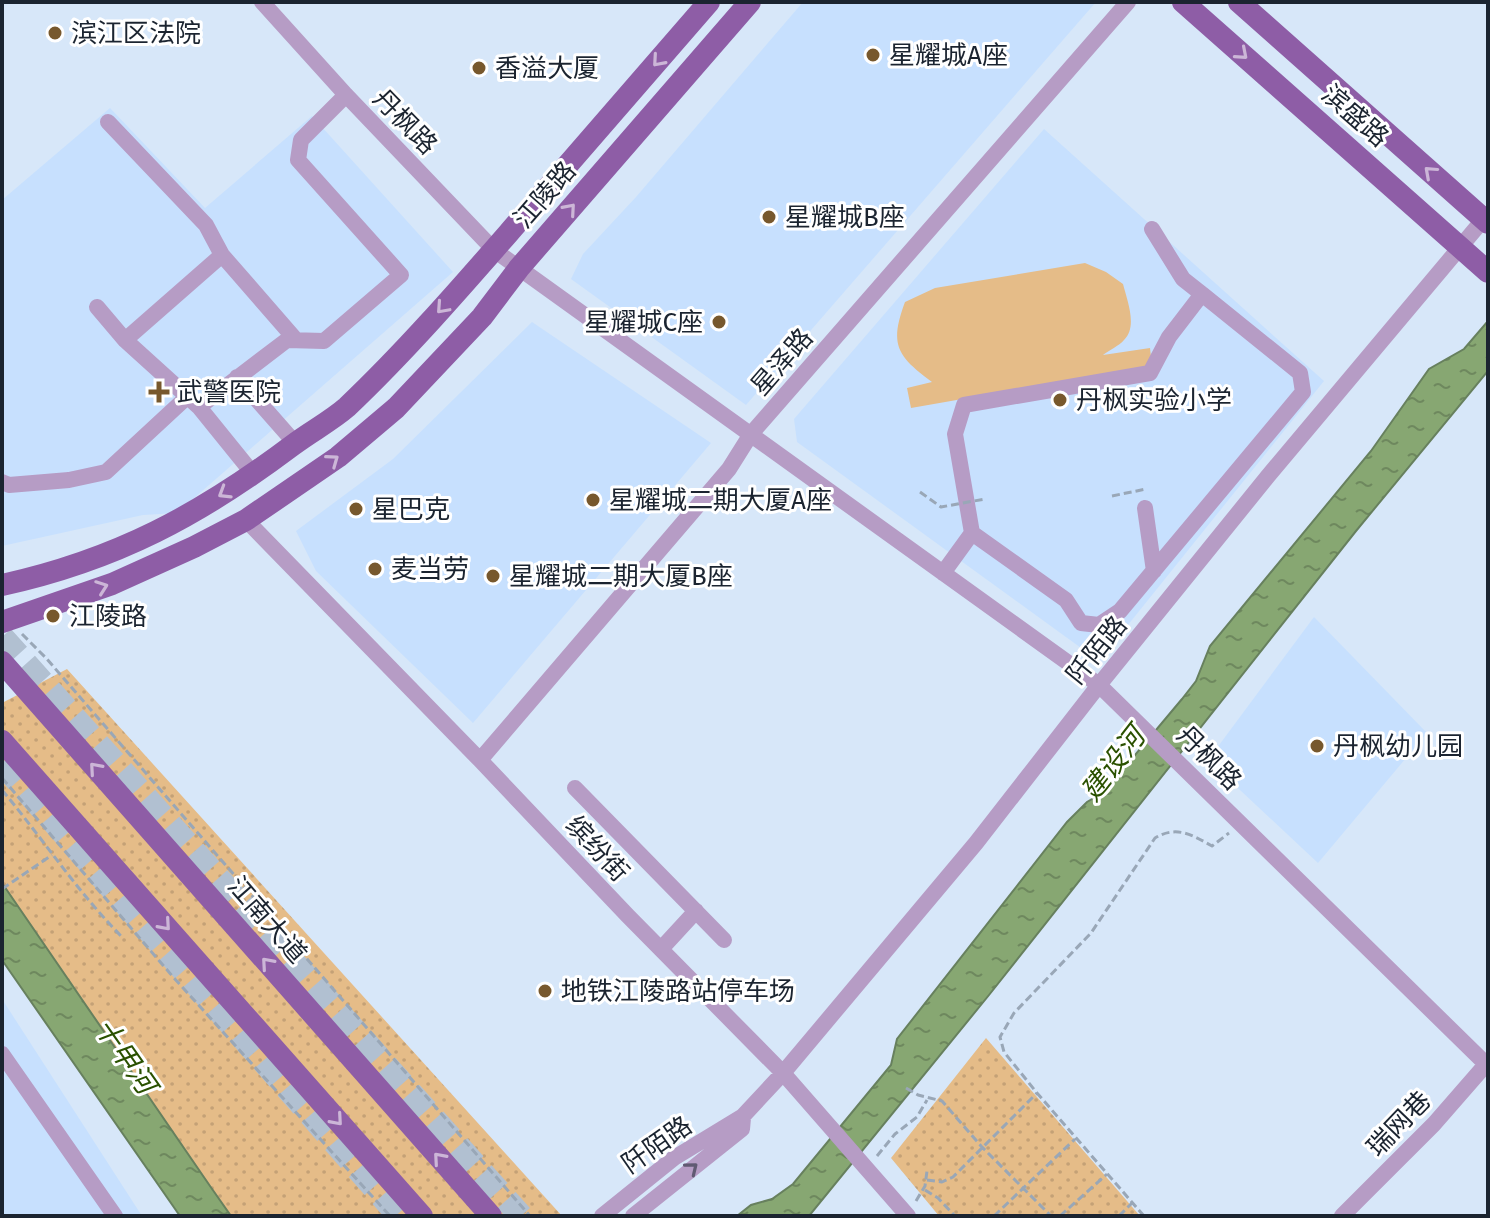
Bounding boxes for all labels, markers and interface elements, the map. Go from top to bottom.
place label: 滨江区法院 [71,18,201,49]
marker: 滨江区法院 [46,24,64,42]
place label: 星耀城A座 [889,40,1008,71]
one-way arrow [1232,44,1247,58]
marker: 星耀城A座 [864,46,882,64]
one-way arrow [653,51,668,66]
place label: 香溢大厦 [495,53,599,84]
marker: 香溢大厦 [470,59,488,77]
street label: 滨盛路 [1315,79,1395,153]
street label: 丹枫路 [367,83,443,161]
street label: 江陵路 [508,155,582,235]
one-way arrow [1424,167,1439,181]
place label: 星耀城B座 [785,202,905,233]
one-way arrow [560,204,574,219]
marker: 星耀城B座 [760,208,778,226]
one-way arrow [437,298,451,313]
place label: 星耀城C座 [584,307,703,338]
marker: 星耀城C座 [710,313,728,331]
street label: 星泽路 [745,322,819,402]
place label: 武警医院 [177,377,281,408]
marker: 武警医院 [148,381,170,403]
place label: 丹枫实验小学 [1076,385,1232,416]
marker: 丹枫实验小学 [1051,391,1069,409]
one-way arrow [325,455,339,470]
one-way arrow [218,484,233,499]
place label: 星耀城二期大厦A座 [609,485,832,516]
marker: 星耀城二期大厦A座 [584,491,602,509]
place label: 星巴克 [372,494,450,525]
marker: 星巴克 [347,500,365,518]
place label: 麦当劳 [391,554,469,585]
marker: 麦当劳 [366,560,384,578]
place label: 星耀城二期大厦B座 [509,561,733,592]
marker: 星耀城二期大厦B座 [484,567,502,585]
one-way arrow [94,581,108,597]
place label: 江陵路 [69,601,147,632]
marker: 江陵路 [44,607,62,625]
street label: 阡陌路 [1060,610,1134,690]
water label: 建设河 [1074,717,1155,807]
street label: 丹枫路 [1170,719,1248,797]
place label: 丹枫幼儿园 [1333,731,1463,762]
marker: 丹枫幼儿园 [1308,737,1326,755]
one-way arrow [91,762,105,777]
street label: 缤纷街 [559,810,635,888]
street label: 江南大道 [221,871,313,969]
one-way arrow [155,915,170,930]
one-way arrow [263,957,277,972]
place label: 地铁江陵路站停车场 [561,976,795,1007]
marker: 地铁江陵路站停车场 [536,982,554,1000]
water label: 十甲河 [87,1012,165,1104]
street label: 瑞网巷 [1361,1085,1437,1163]
one-way arrow [327,1110,342,1125]
street label: 阡陌路 [616,1110,698,1180]
one-way arrow [435,1152,449,1167]
one-way arrow [683,1164,698,1178]

